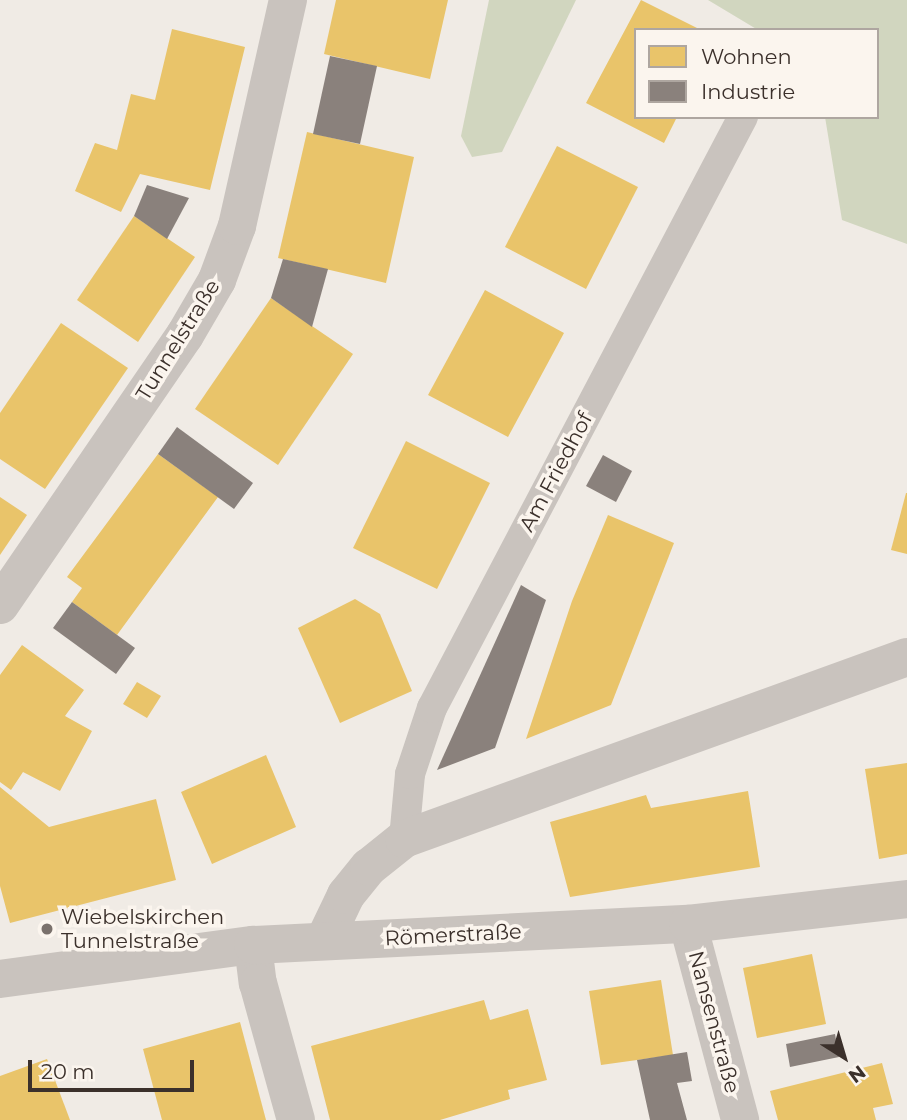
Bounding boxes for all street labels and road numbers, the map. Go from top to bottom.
street label: Tunnelstraße [131,275,225,405]
street label: Am Friedhof [514,408,598,536]
street label: Römerstraße [384,919,522,951]
street label: Nansenstraße [683,948,745,1096]

